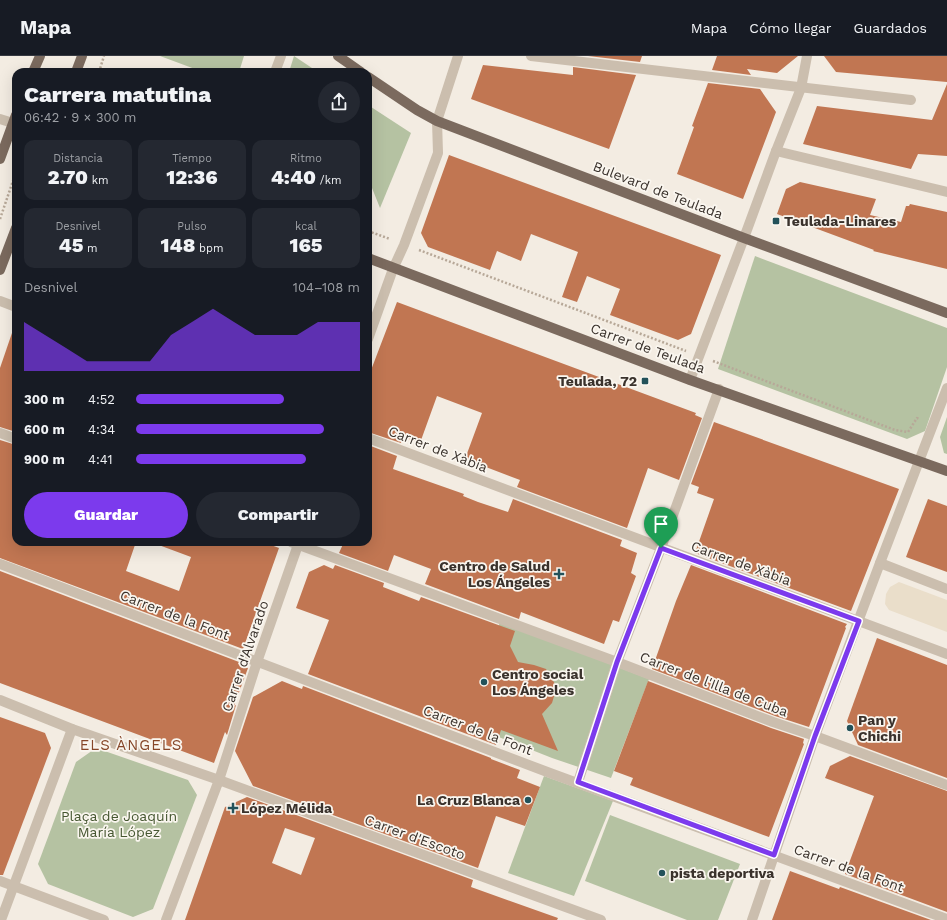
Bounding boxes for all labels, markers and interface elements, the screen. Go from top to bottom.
text: Mapa [20,16,71,39]
text: Mapa [691,20,727,36]
text: Cómo llegar [749,20,832,36]
text: Guardados [854,20,927,36]
button: share [318,81,360,123]
text: Carrera matutina [24,82,211,107]
text: 06:42 · 9 × 300 m [24,110,136,125]
text: Distancia [53,152,103,165]
text: Tiempo [172,152,212,165]
text: Ritmo [290,152,322,165]
street label: Bulevard de Teulada [591,158,725,222]
text: 2.70 [47,165,88,189]
text: 12:36 [166,165,218,189]
text: 4:40 [271,165,316,189]
text: km [88,174,109,187]
text: /km [316,174,341,187]
place label: Teulada-Linares [784,213,897,229]
marker: Teulada-Linares [771,216,781,226]
text: Desnivel [55,220,101,233]
text: Pulso [177,220,207,233]
text: kcal [295,220,317,233]
text: 45 [58,233,83,257]
text: 148 [161,233,195,257]
text: 165 [290,233,322,257]
text: m [83,242,98,255]
text: bpm [195,242,223,255]
text: Desnivel [24,280,77,295]
text: 104–108 m [293,280,360,295]
street label: Carrer de Teulada [589,320,708,376]
place label: Teulada, 72 [558,373,637,389]
marker: Teulada, 72 [640,376,650,386]
text: 300 m [24,392,64,407]
text: 4:52 [88,392,115,407]
text: 600 m [24,422,65,437]
text: 4:34 [88,422,115,437]
street label: Carrer de Xàbia [386,423,490,475]
text: 900 m [24,452,65,467]
text: 4:41 [88,452,113,467]
button: Guardar [24,492,188,538]
button: Compartir [196,492,360,538]
pin [644,507,678,548]
icon: arrive [650,513,672,535]
street label: Carrer de Xàbia [689,538,793,589]
place label: Centro de Salud Los Ángeles [439,558,551,590]
marker: Centro de Salud Los Ángeles [553,568,565,580]
street label: Carrer de la Font [118,587,232,643]
street label: Carrer d'Alvarado [218,598,272,714]
street label: Carrer de l'Illa de Cuba [638,648,790,720]
place label: Centro social Los Ángeles [492,666,584,698]
marker: Centro social Los Ángeles [479,677,489,687]
street label: Carrer de la Font [421,702,535,758]
place label: Pan y Chichi [858,712,901,744]
marker: Pan y Chichi [845,723,855,733]
district label: ELS ÀNGELS [80,736,182,754]
place label: La Cruz Blanca [417,792,521,808]
marker: La Cruz Blanca [523,795,533,805]
place label: López Mélida [241,800,333,816]
marker: López Mélida [228,803,238,813]
park label: Plaça de Joaquín María López [61,808,177,840]
street label: Carrer d'Escoto [363,811,467,863]
street label: Carrer de la Font [792,841,906,895]
place label: pista deportiva [670,865,775,881]
marker: pista deportiva [657,868,667,878]

